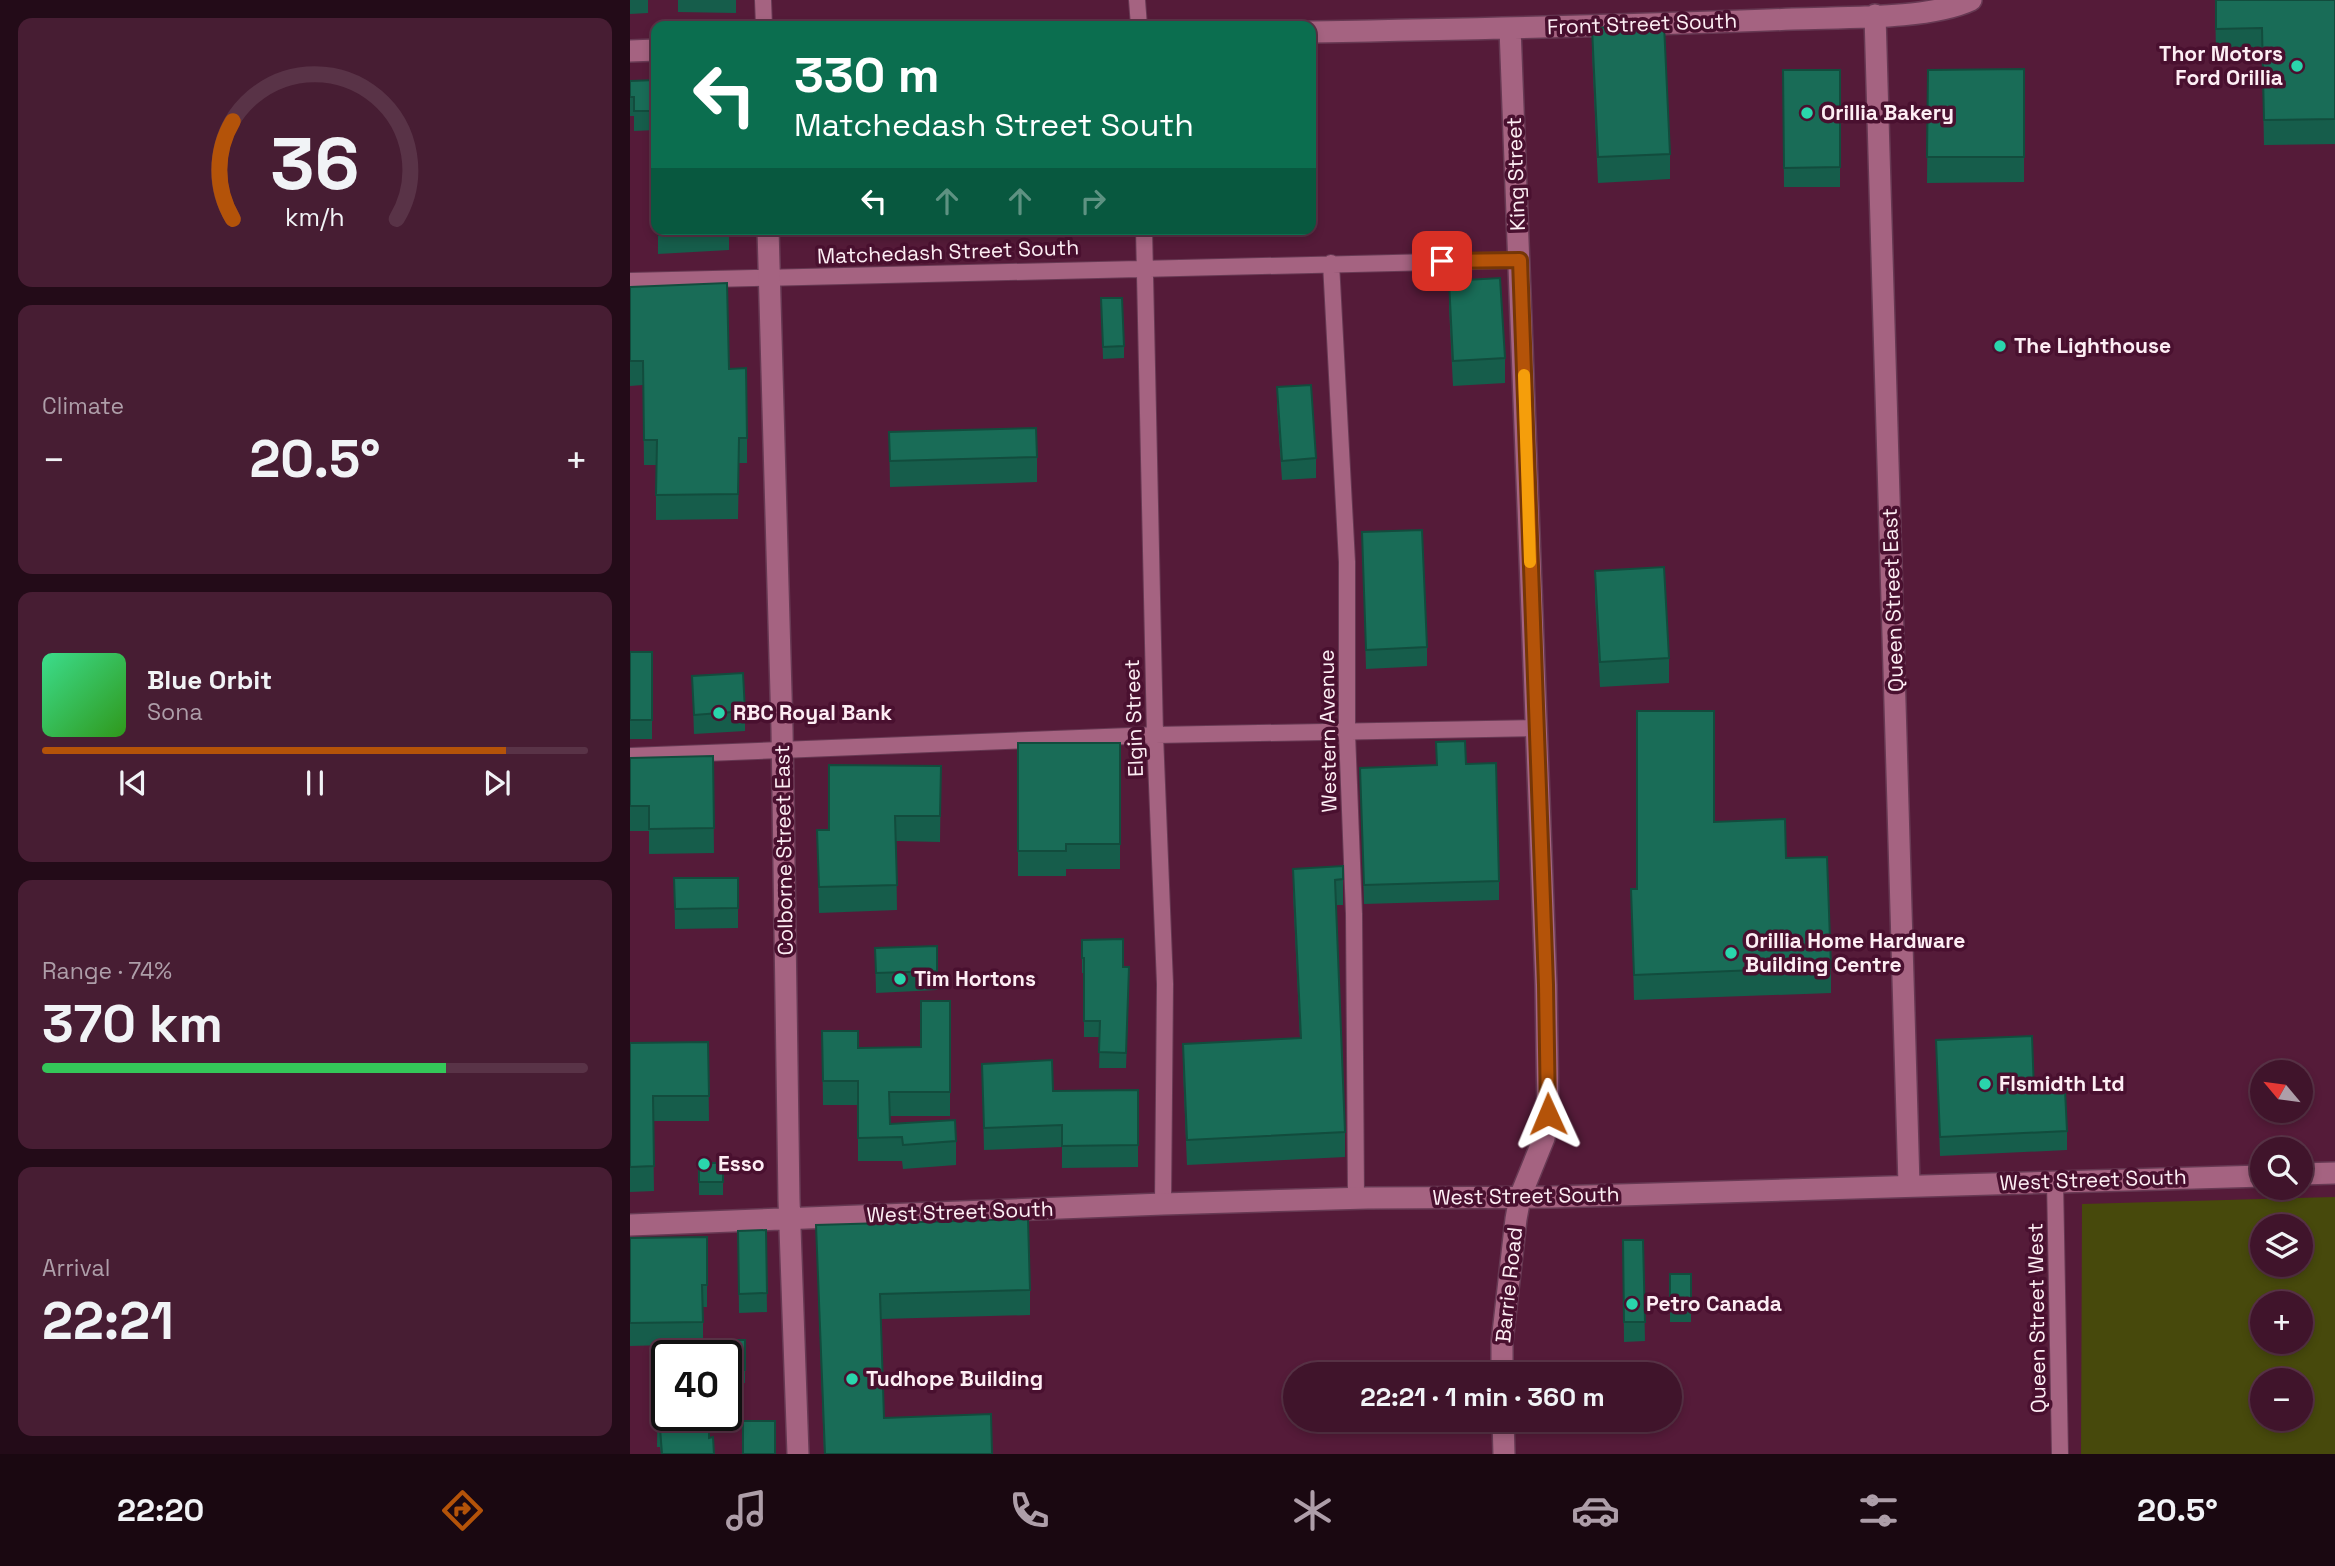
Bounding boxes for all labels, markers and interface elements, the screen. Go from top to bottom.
street label: Front Street South [1546,7,1738,40]
place label: Thor Motors Ford Orillia [2159,40,2283,91]
text: 330 m [794,44,940,106]
icon: left [679,49,770,140]
marker: Thor Motors Ford Orillia [2289,58,2305,74]
place label: Orillia Bakery [1821,99,1954,126]
text: Matchedash Street South [794,105,1194,145]
marker: Orillia Bakery [1799,105,1815,121]
text: 36 [270,117,360,210]
street label: King Street [1500,117,1531,231]
icon: left [855,182,893,220]
icon: ahead [928,182,966,220]
icon: ahead [1001,182,1039,220]
icon: right [1074,182,1112,220]
text: km/h [285,200,345,232]
pin [1412,231,1472,291]
street label: Matchedash Street South [816,233,1080,270]
icon: arrive [1423,242,1461,280]
place label: The Lighthouse [2014,332,2171,359]
marker: The Lighthouse [1992,338,2008,354]
text: Climate [42,391,124,421]
text: 20.5° [249,426,381,492]
text: − [42,436,66,484]
text: + [564,436,588,484]
street label: Queen Street East [1876,508,1909,692]
street label: Western Avenue [1313,649,1342,813]
street label: Elgin Street [1118,659,1149,777]
text: Blue Orbit [147,663,272,697]
text: Sona [147,697,203,727]
place label: RBC Royal Bank [733,699,892,726]
marker: RBC Royal Bank [711,705,727,721]
street label: Colborne Street East [768,744,799,956]
icon: previous [114,764,152,802]
icon: pause [296,764,334,802]
icon: next [478,764,516,802]
place label: Orillia Home Hardware Building Centre [1745,927,1965,978]
marker: Orillia Home Hardware Building Centre [1723,945,1739,961]
text: Range · 74% [42,956,172,986]
place label: Tim Hortons [914,965,1036,992]
marker: Tim Hortons [892,971,908,987]
text: 370 km [42,991,223,1057]
north arrow [2250,1060,2314,1124]
map controls [2250,1060,2313,1431]
place label: Flsmidth Ltd [1999,1070,2125,1097]
marker: Flsmidth Ltd [1977,1076,1993,1092]
position arrow [1511,1077,1585,1151]
button: search [2250,1137,2313,1200]
place label: Esso [718,1150,765,1177]
marker: Esso [696,1156,712,1172]
street label: West Street South [1999,1163,2187,1196]
street label: West Street South [1432,1180,1620,1211]
street label: West Street South [866,1195,1054,1228]
button: layers [2250,1214,2313,1277]
street label: Queen Street West [2021,1223,2052,1413]
street label: Barrie Road [1489,1226,1528,1344]
text: Arrival [42,1253,110,1283]
text: 22:21 [42,1288,174,1354]
place label: Petro Canada [1646,1290,1782,1317]
button: + [2250,1291,2313,1354]
marker: Petro Canada [1624,1296,1640,1312]
speed limit sign: 40 [651,1340,742,1431]
place label: Tudhope Building [866,1365,1043,1392]
button: − [2250,1368,2313,1431]
marker: Tudhope Building [844,1371,860,1387]
text: 22:21 · 1 min · 360 m [1360,1380,1605,1414]
icon: directions [438,1486,487,1535]
icon: music [722,1486,771,1535]
icon: phone [1005,1486,1054,1535]
icon: climate [1288,1486,1337,1535]
icon: car [1571,1486,1620,1535]
icon: filters [1854,1486,1903,1535]
text: 22:20 [117,1490,204,1530]
text: 20.5° [2137,1490,2218,1530]

